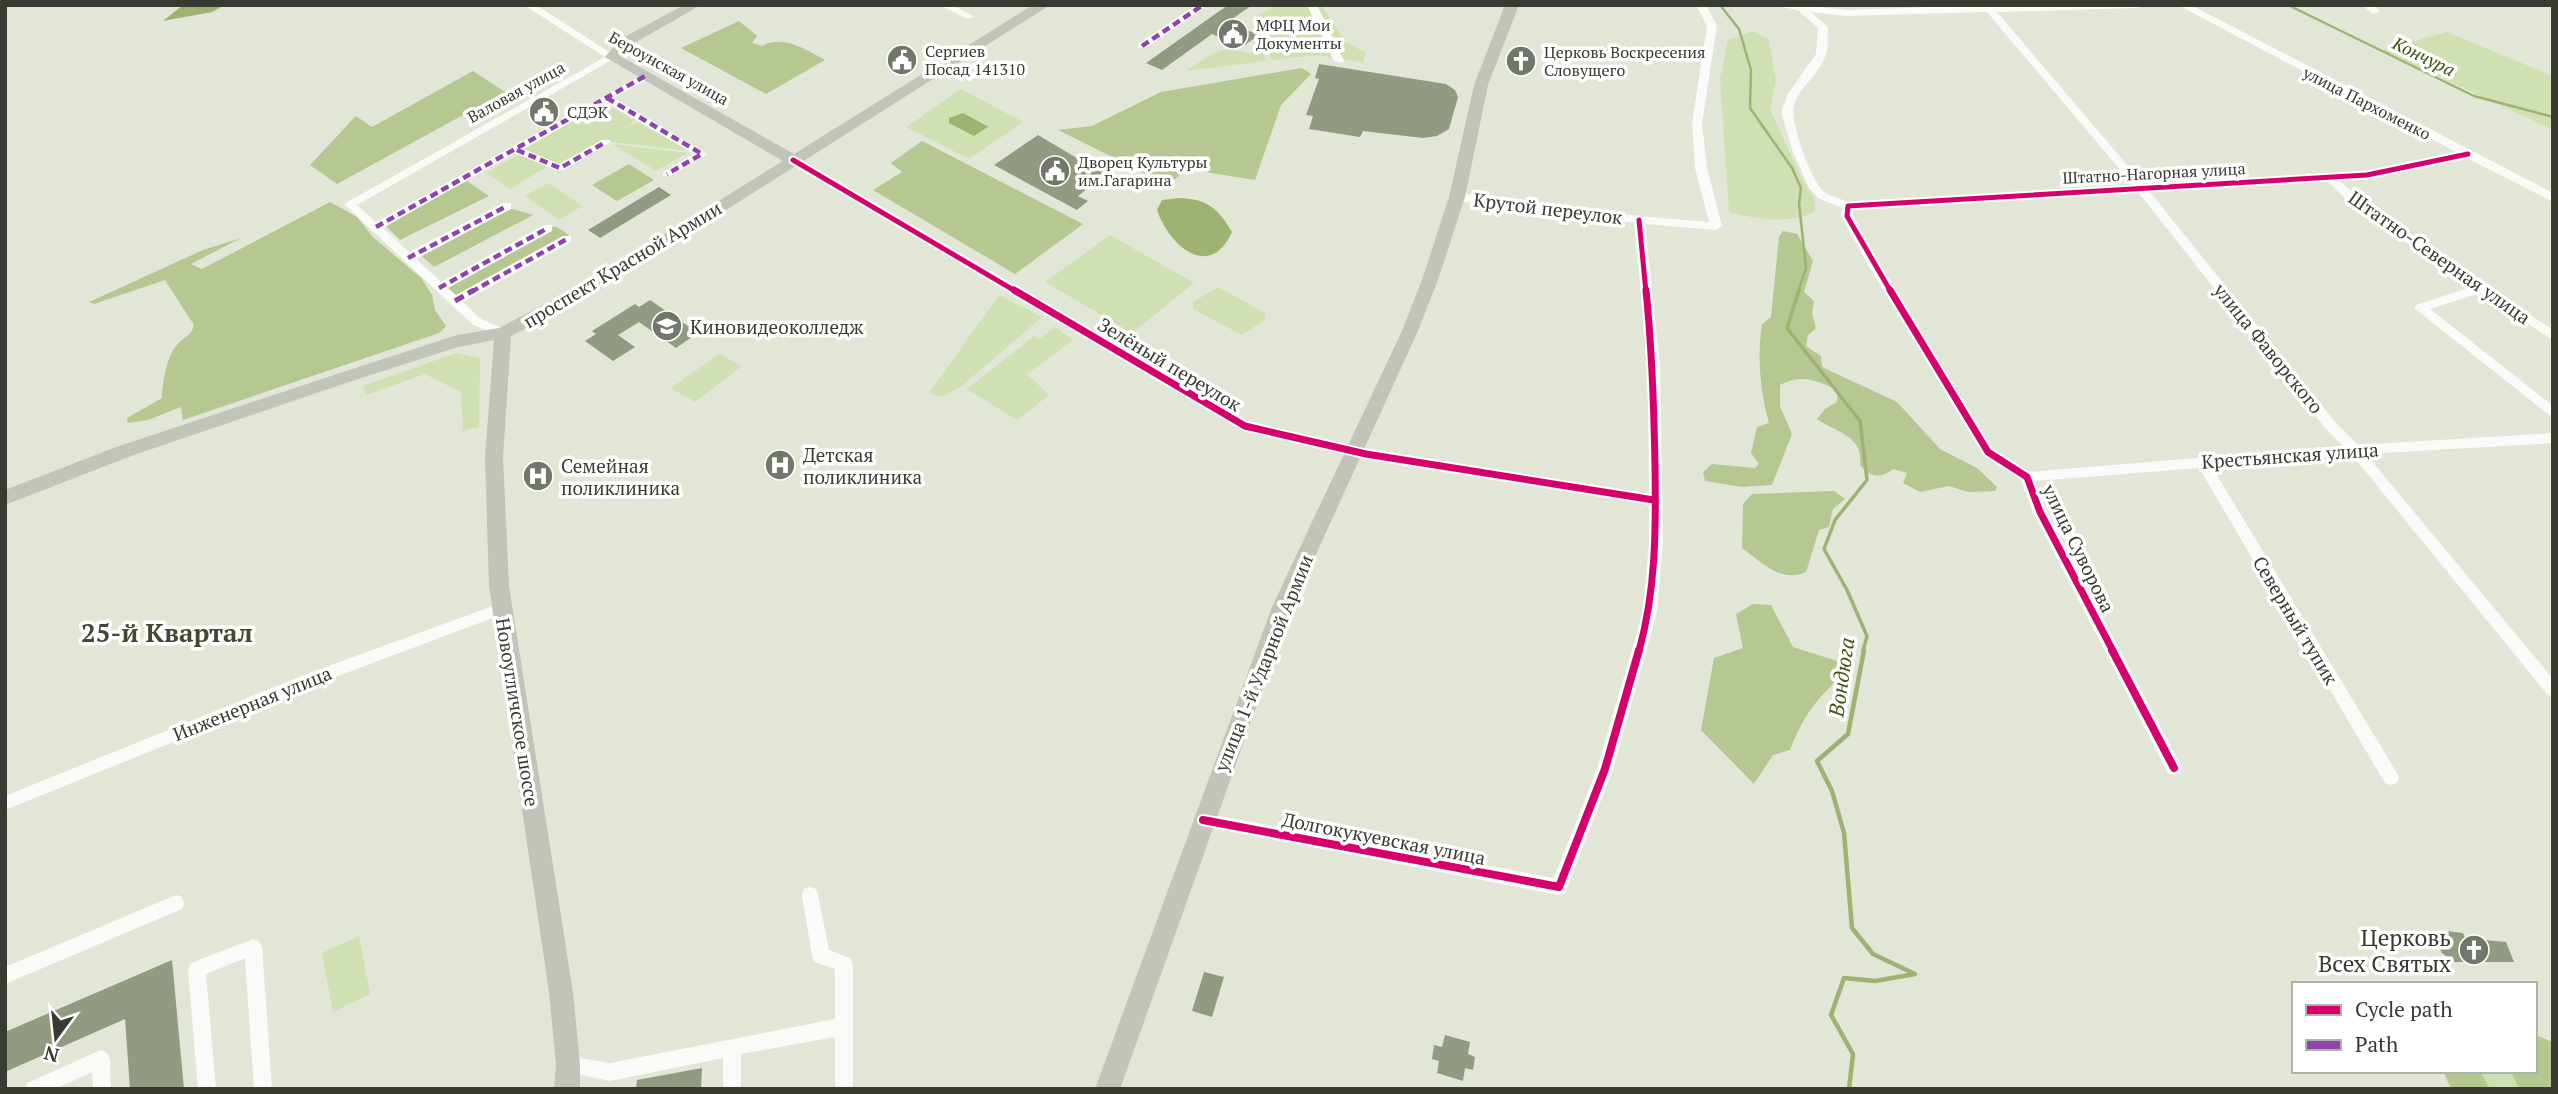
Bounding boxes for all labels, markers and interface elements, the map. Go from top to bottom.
place label: МФЦ Мои Документы [1256,14,1342,54]
public building icon: МФЦ Мои Документы [1216,17,1250,51]
street label: Бероунская улица [605,26,733,110]
water label: Кончура [2388,30,2459,81]
place label: Сергиев Посад 141310 [925,40,1025,80]
place label: Церковь Воскресения Словущего [1544,41,1706,81]
public building icon: Сергиев Посад 141310 [885,43,919,77]
church icon: Церковь Воскресения Словущего [1504,44,1538,78]
street label: Валовая улица [463,56,569,128]
street label: улица Пархоменко [2299,61,2435,145]
public building icon: СДЭК [527,95,561,129]
place label: СДЭК [567,101,609,123]
place label: Дворец Культуры им.Гагарина [1078,151,1208,191]
public building icon: Дворец Культуры им.Гагарина [1038,154,1072,188]
street label: Штатно-Нагорная улица [2062,157,2246,189]
street label: Штатно-Северная улица [2344,185,2536,329]
street label: Крутой переулок [1472,186,1625,230]
street label: проспект Красной Армии [518,195,726,333]
street label: улица Фаворского [2208,277,2329,418]
school or university icon: Киновидеоколледж [650,309,684,343]
street label: Зелёный переулок [1094,311,1247,417]
place label: Киновидеоколледж [690,314,863,339]
street label: Крестьянская улица [2201,436,2380,474]
place label: Детская поликлиника [803,442,922,489]
hospital icon: Детская поликлиника [763,448,797,482]
place label: Семейная поликлиника [561,453,680,500]
hospital icon: Семейная поликлиника [521,459,555,493]
street label: улица Суворова [2037,479,2121,617]
street label: улица 1-й Ударной Армии [1208,551,1318,776]
street label: Северный тупик [2248,551,2345,690]
district label: 25-й Квартал [81,615,253,649]
street label: Новоугличское шоссе [491,616,545,808]
water label: Вондюга [1821,636,1860,719]
street label: Инженерная улица [169,660,335,746]
street label: Долгокукуевская улица [1280,806,1488,870]
place label: Церковь Всех Святых [2318,922,2451,979]
church icon: Церковь Всех Святых [2457,933,2491,967]
legend [2292,982,2537,1073]
text: Cycle path [2355,995,2453,1023]
north arrow [21,1003,91,1073]
text: Path [2355,1030,2398,1058]
text: N [41,1041,62,1069]

